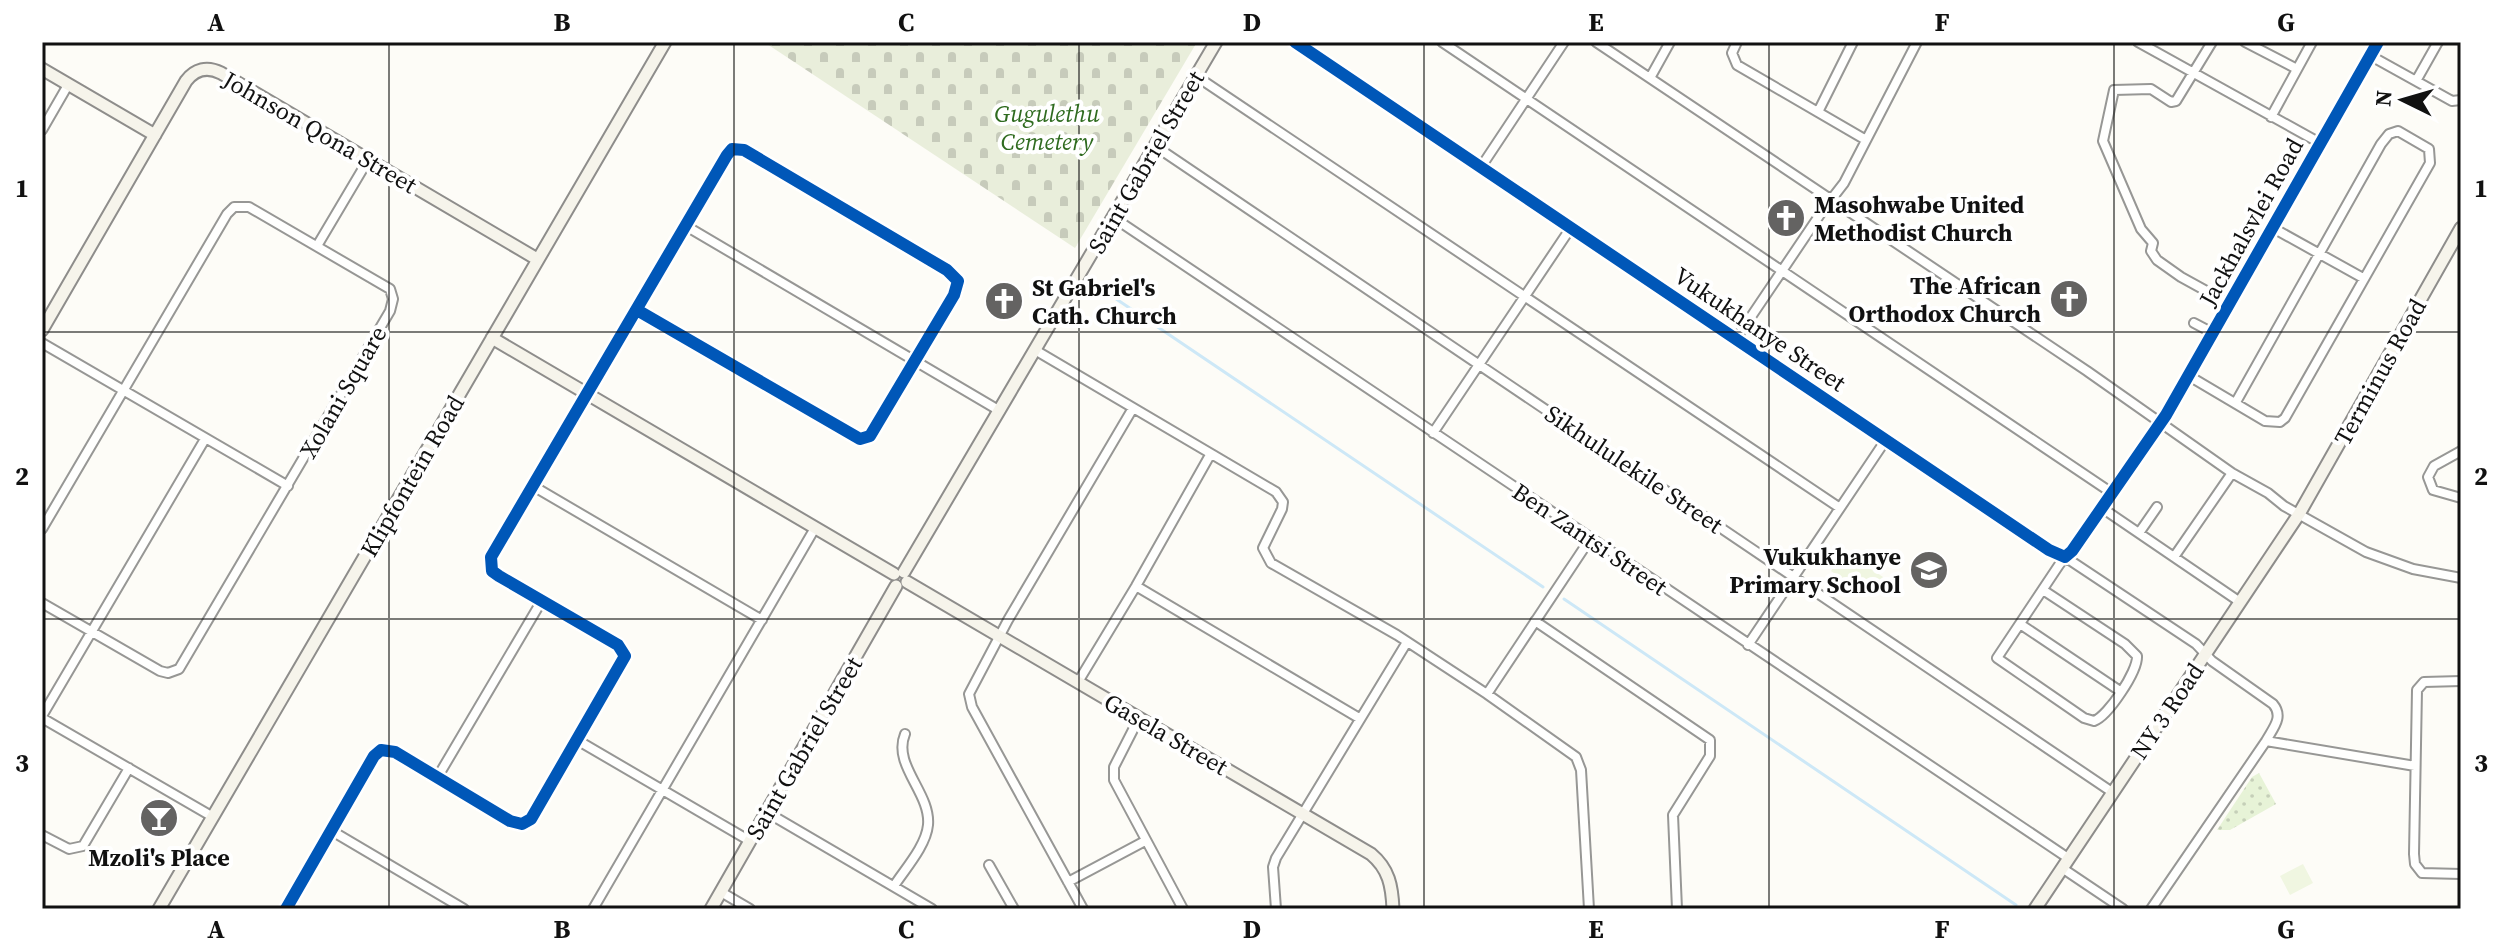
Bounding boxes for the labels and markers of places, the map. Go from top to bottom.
place label: Masohwabe United Methodist Church [1814,188,2024,249]
church icon: Masohwabe United Methodist Church [1765,197,1807,239]
place label: The African Orthodox Church [1849,269,2041,330]
place label: St Gabriel's Cath. Church [1032,271,1177,332]
church icon: The African Orthodox Church [2048,278,2090,320]
church icon: St Gabriel's Cath. Church [983,280,1025,322]
place label: Vukukhanye Primary School [1729,540,1901,601]
school or university icon: Vukukhanye Primary School [1908,549,1950,591]
bar icon: Mzoli's Place [138,797,180,839]
place label: Mzoli's Place [88,841,230,874]

